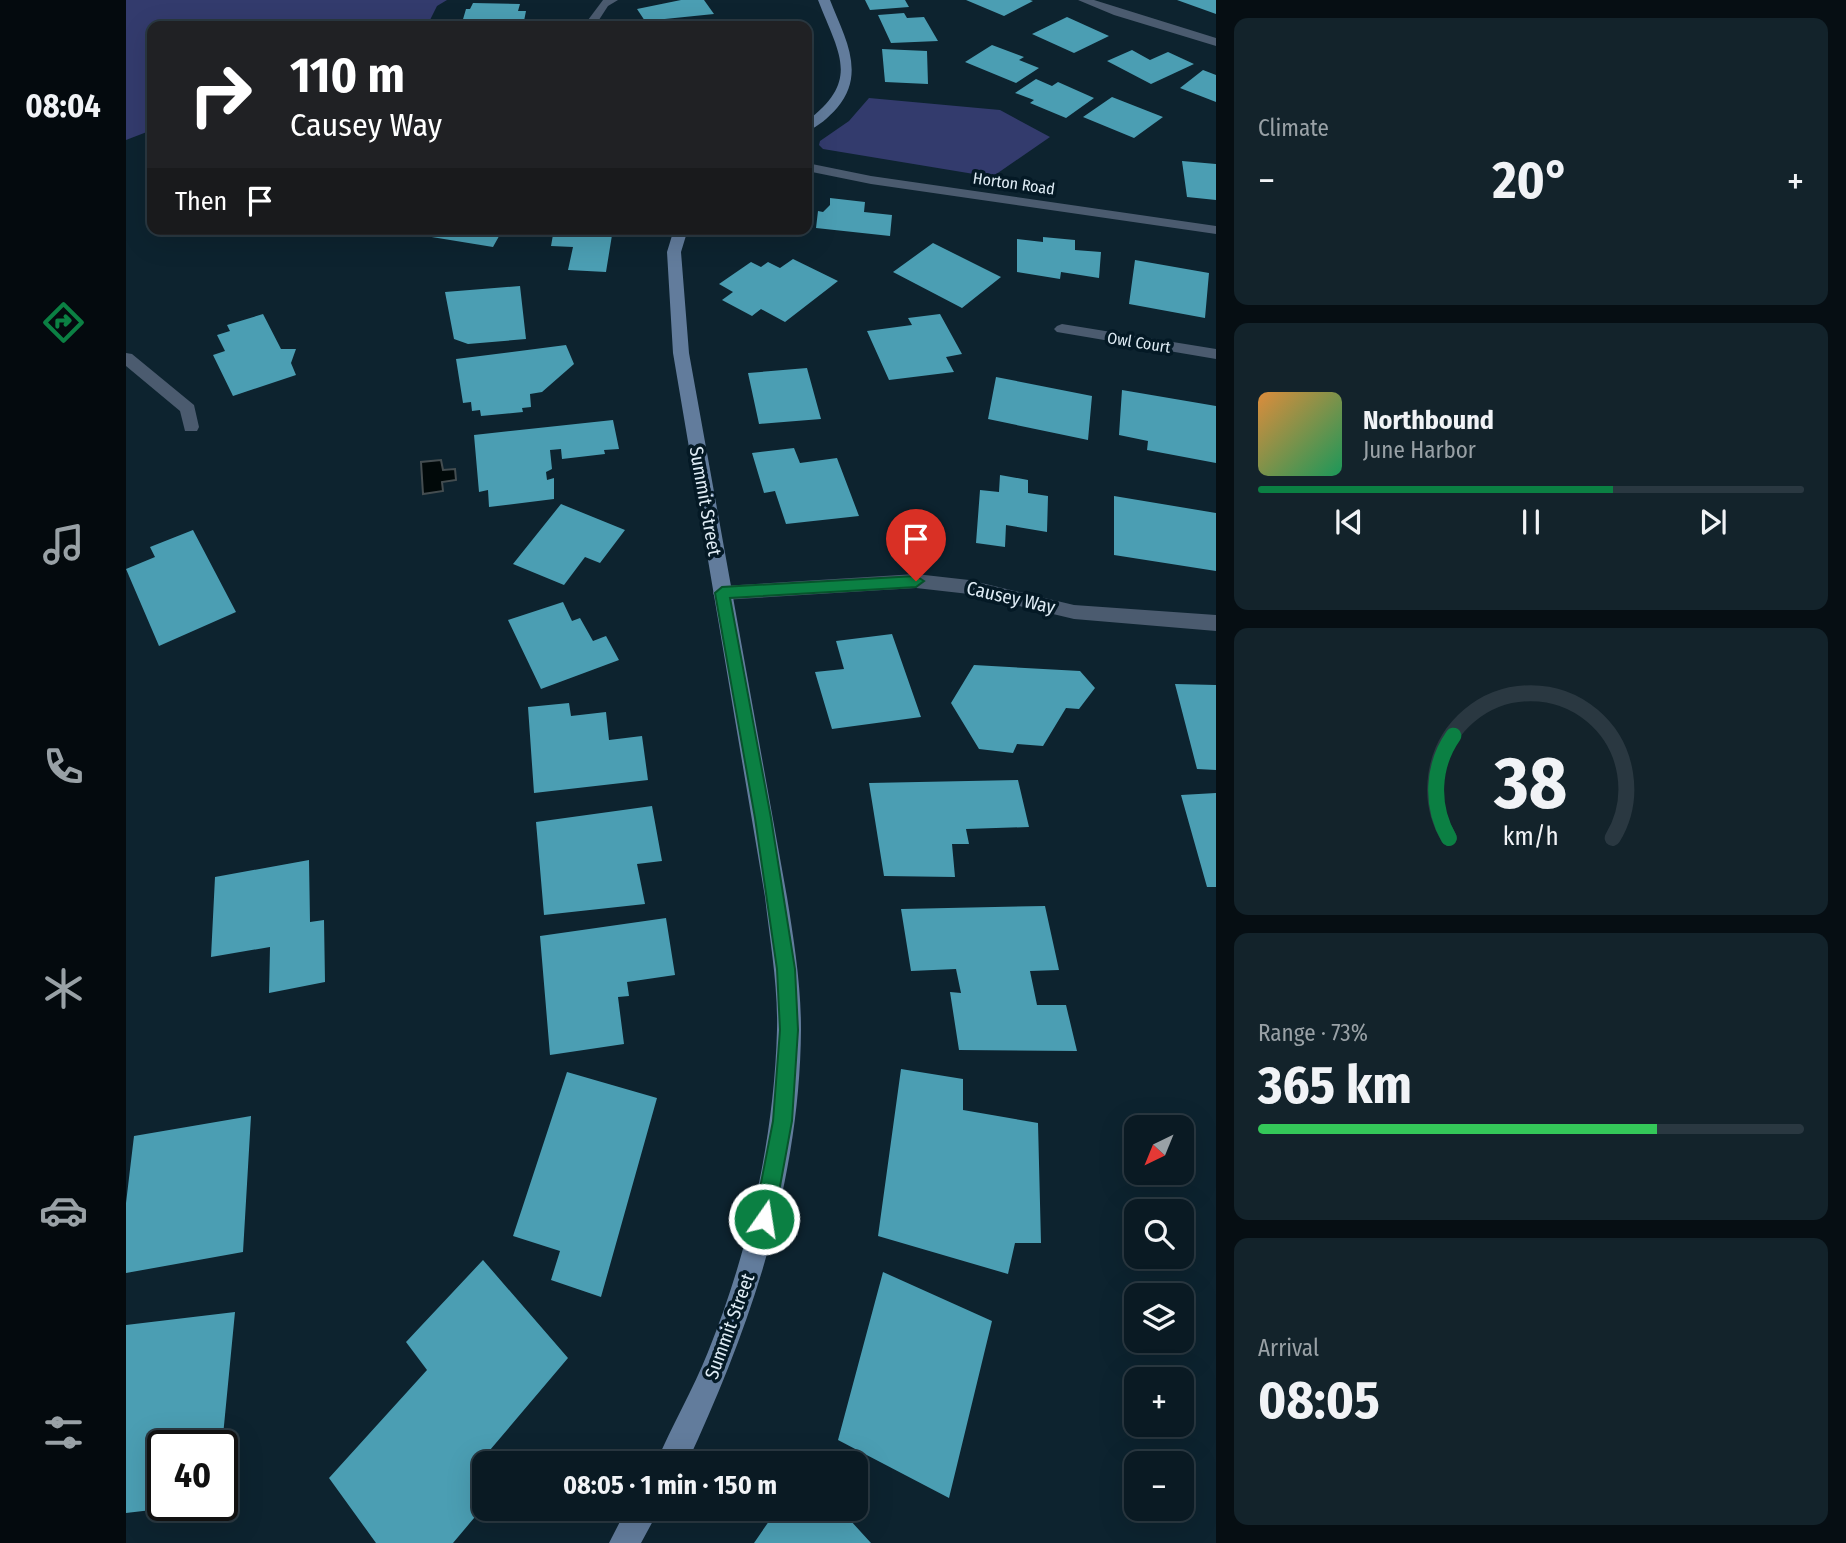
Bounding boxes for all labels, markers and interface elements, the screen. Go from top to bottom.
text: 110 m [290,46,405,105]
icon: right [175,49,266,140]
text: 08:04 [25,87,101,125]
text: Causey Way [290,106,442,144]
text: Climate [1258,114,1329,142]
text: 20° [1493,149,1569,212]
text: − [1258,158,1275,204]
text: + [1787,158,1804,204]
street label: Horton Road [972,168,1056,199]
icon: arrive [241,182,279,220]
text: Then [175,186,227,217]
icon: directions [39,298,88,347]
street label: Owl Court [1106,328,1173,357]
text: Northbound [1363,405,1494,436]
text: June Harbor [1363,436,1476,464]
street label: Summit Street [685,445,727,558]
icon: previous [1330,503,1368,541]
icon: pause [1512,503,1550,541]
icon: next [1694,503,1732,541]
pin [886,509,946,581]
icon: music [39,520,88,569]
icon: arrive [897,520,935,558]
street label: Causey Way [964,576,1058,619]
text: 38 [1494,740,1567,827]
icon: phone [39,742,88,791]
text: km/h [1503,821,1559,851]
icon: climate [39,964,88,1013]
text: Range · 73% [1258,1019,1368,1047]
text: 365 km [1258,1054,1412,1117]
north arrow [1124,1115,1194,1185]
map controls [1124,1115,1194,1521]
position arrow [727,1182,801,1256]
icon: car [39,1186,88,1235]
button: search [1124,1199,1194,1269]
street label: Summit Street [700,1269,759,1382]
button: layers [1124,1283,1194,1353]
text: Arrival [1258,1334,1319,1362]
button: + [1124,1367,1194,1437]
text: 08:05 [1258,1369,1380,1432]
icon: filters [39,1408,88,1457]
speed limit sign: 40 [147,1430,238,1521]
button: − [1124,1451,1194,1521]
text: 08:05 · 1 min · 150 m [563,1470,777,1501]

